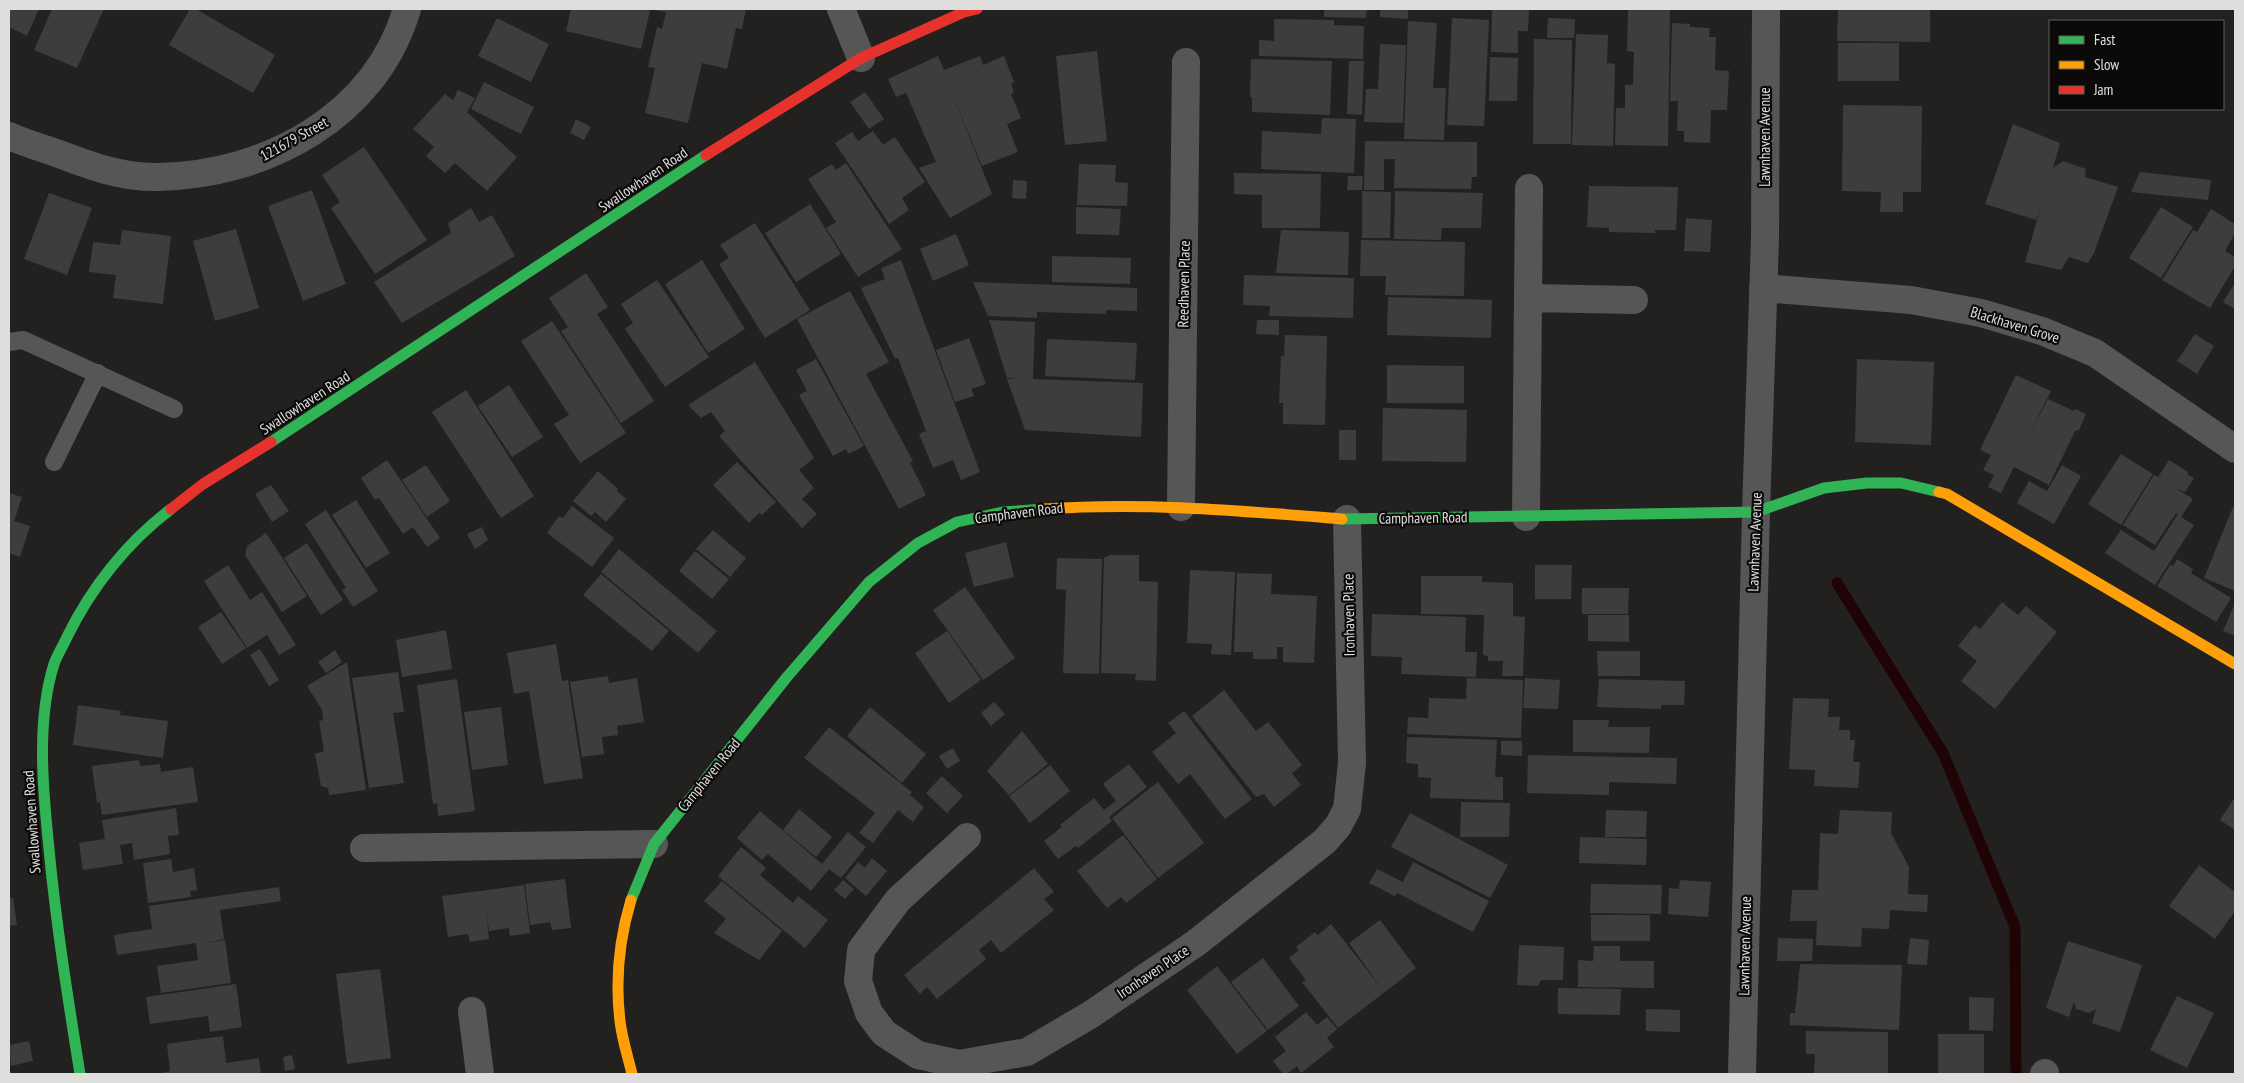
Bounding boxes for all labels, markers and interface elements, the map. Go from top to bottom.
legend [2049,20,2224,110]
text: Fast [2094,30,2115,49]
text: Slow [2094,55,2119,74]
text: Jam [2093,80,2113,99]
street label: Lawnhaven Avenue [1755,87,1774,187]
street label: 121679 Street [256,112,331,165]
street label: Swallowhaven Road [595,143,691,216]
street label: Reedhaven Place [1173,240,1194,328]
street label: Blackhaven Grove [1968,302,2062,347]
street label: Swallowhaven Road [256,366,353,439]
street label: Lawnhaven Avenue [1743,492,1766,592]
street label: Camphaven Road [974,498,1064,527]
street label: Camphaven Road [1378,507,1468,528]
street label: Ironhaven Place [1338,574,1359,656]
street label: Camphaven Road [673,734,744,815]
street label: Swallowhaven Road [18,770,45,874]
street label: Lawnhaven Avenue [1734,896,1755,996]
street label: Ironhaven Place [1113,941,1192,1003]

